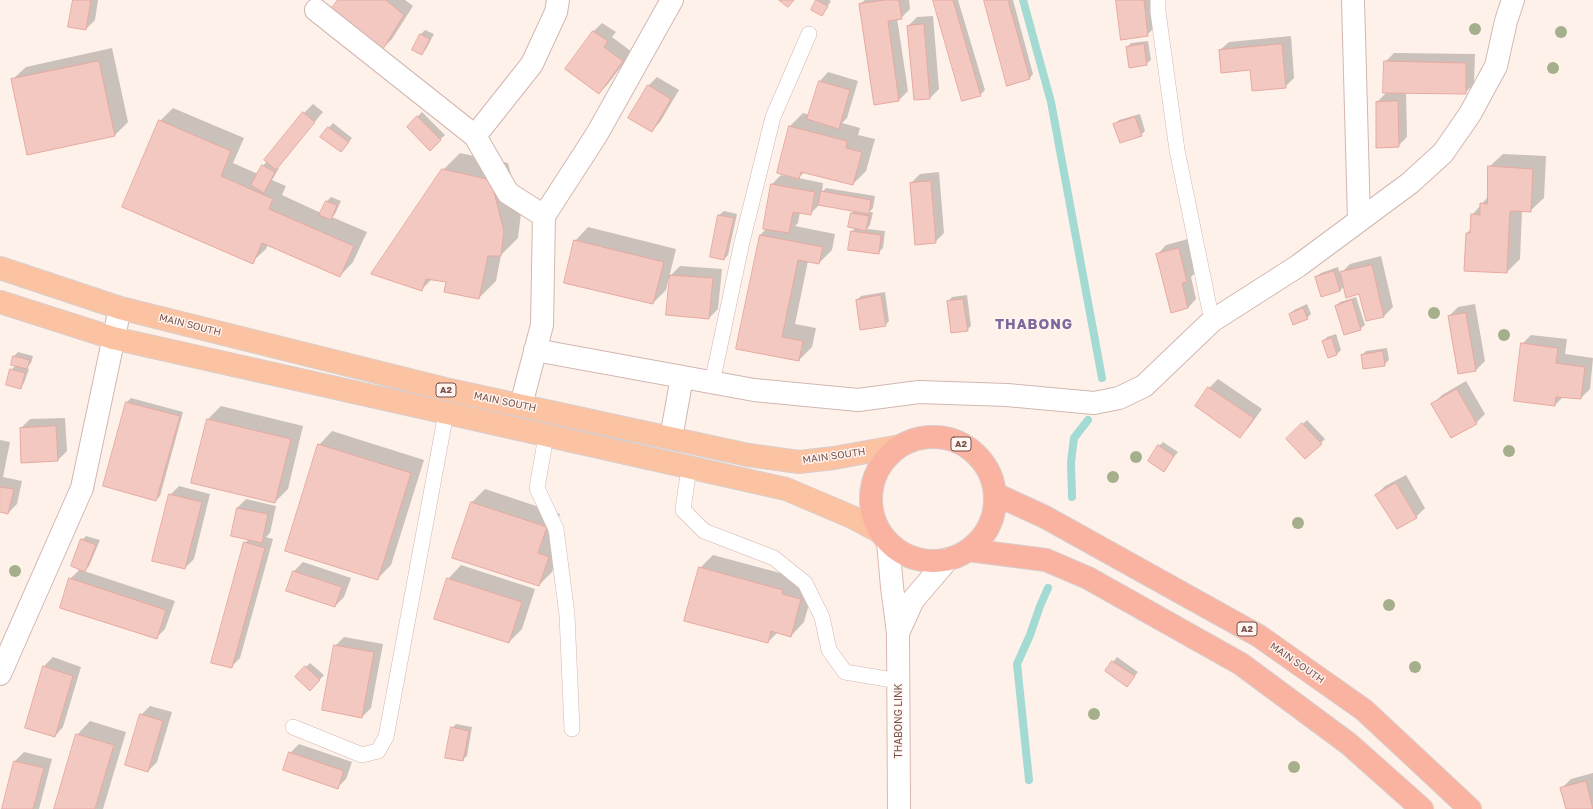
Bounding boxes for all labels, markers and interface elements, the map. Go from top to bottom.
street label: MAIN SOUTH [158,312,222,338]
district label: THABONG [995,317,1073,333]
road number: A2 [436,383,456,397]
street label: MAIN SOUTH [473,390,537,414]
road number: A2 [951,437,971,451]
street label: MAIN SOUTH [802,446,866,466]
road number: A2 [1237,622,1257,636]
street label: MAIN SOUTH [1268,640,1326,686]
street label: THABONG LINK [893,683,905,759]

